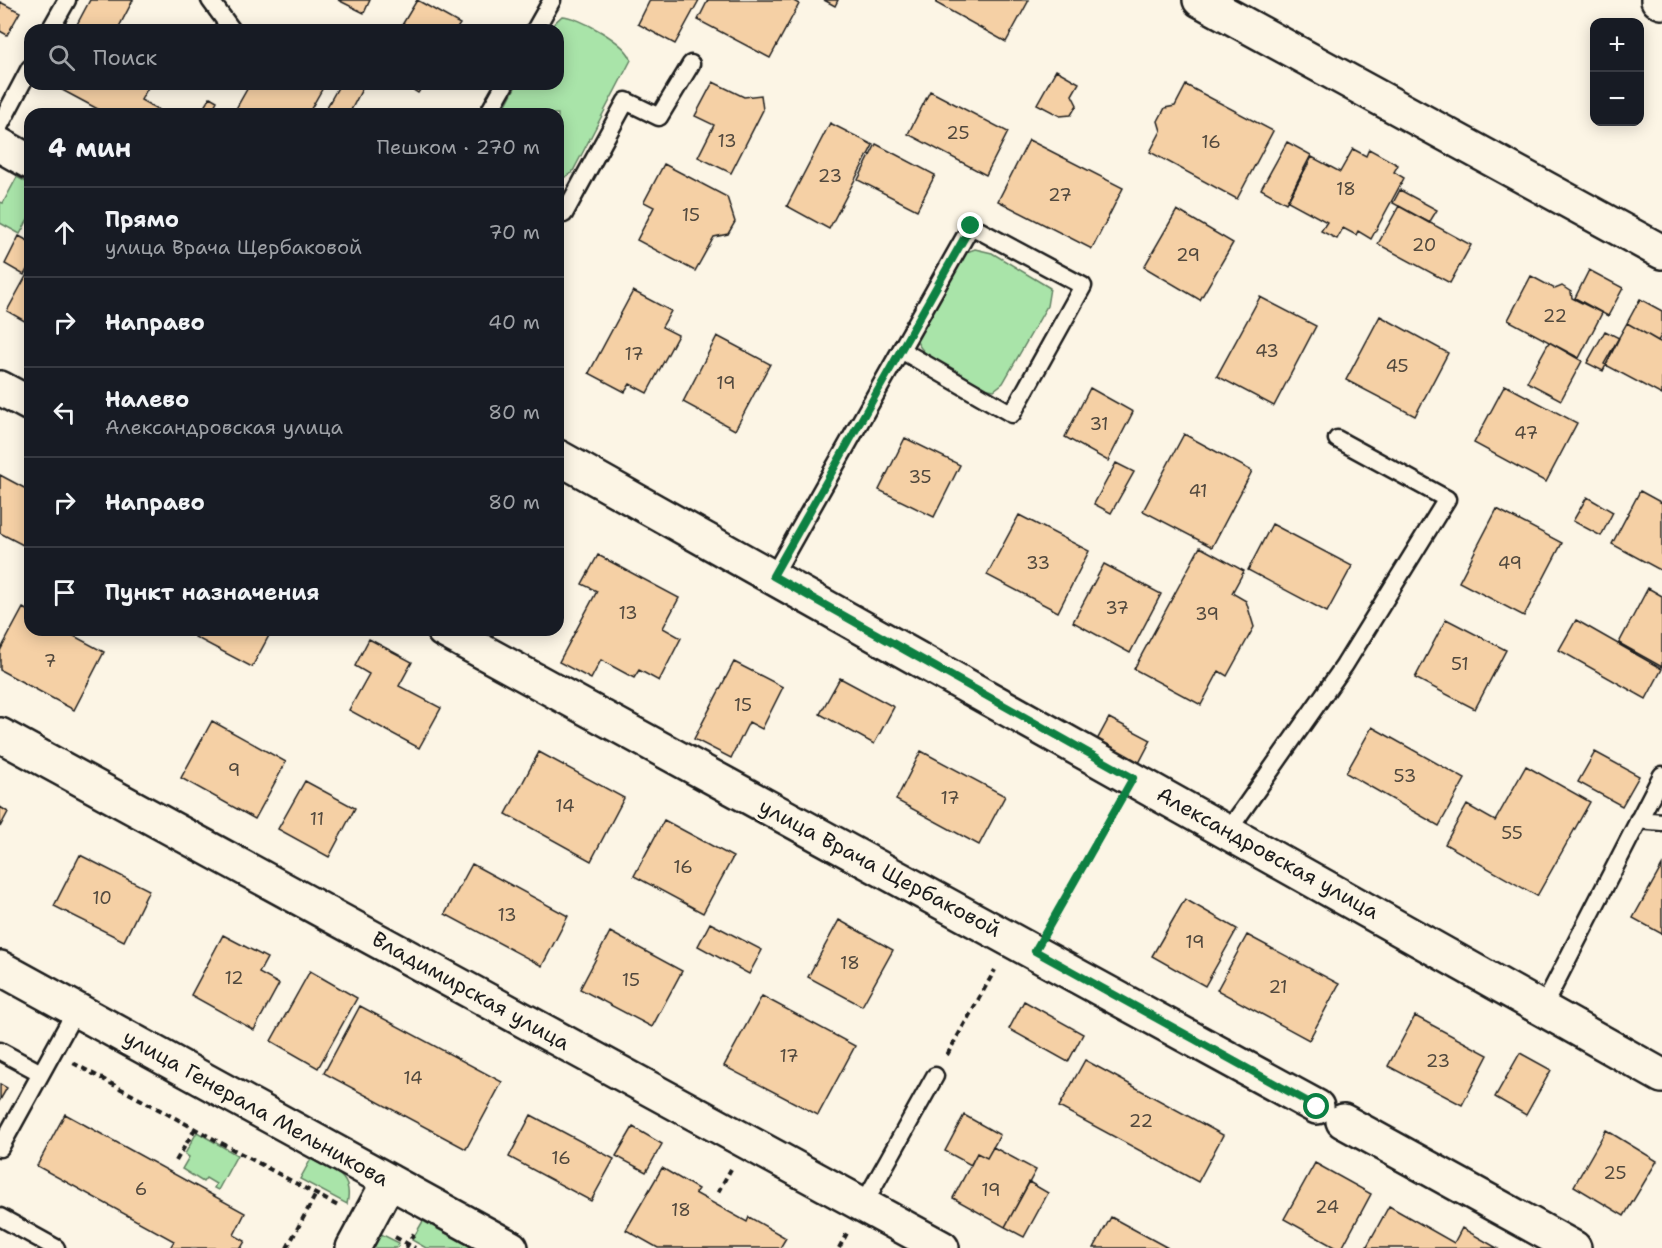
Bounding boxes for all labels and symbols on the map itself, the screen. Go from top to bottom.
house number: 25 [946,121,970,145]
house number: 13 [717,129,737,153]
house number: 16 [1201,130,1221,154]
house number: 23 [818,164,842,188]
house number: 18 [1336,177,1356,201]
house number: 27 [1048,183,1072,207]
house number: 15 [682,203,700,227]
route end [957,212,983,238]
house number: 20 [1412,233,1436,257]
house number: 29 [1176,243,1200,267]
house number: 22 [1543,304,1567,328]
house number: 43 [1255,339,1279,363]
house number: 17 [624,342,644,366]
house number: 45 [1385,354,1409,378]
house number: 19 [716,371,736,395]
house number: 31 [1089,412,1109,436]
house number: 47 [1514,421,1538,445]
house number: 35 [908,465,932,489]
house number: 41 [1188,479,1208,503]
house number: 33 [1026,551,1050,575]
house number: 49 [1498,551,1522,575]
house number: 37 [1105,596,1129,620]
house number: 13 [618,601,638,625]
house number: 39 [1195,602,1219,626]
house number: 7 [44,649,56,673]
house number: 51 [1451,652,1469,676]
house number: 15 [734,693,752,717]
house number: 9 [228,758,240,782]
house number: 53 [1394,764,1416,788]
street label: Александровская улица [1152,780,1384,926]
house number: 17 [940,786,960,810]
street label: улица Врача Щербаковой [754,792,1006,944]
house number: 14 [555,794,575,818]
house number: 11 [310,807,324,831]
house number: 55 [1501,821,1523,845]
house number: 16 [673,855,693,879]
house number: 10 [92,886,112,910]
house number: 13 [497,903,517,927]
street label: Владимирская улица [367,925,575,1057]
house number: 19 [1185,930,1205,954]
house number: 18 [840,951,860,975]
house number: 12 [224,966,244,990]
house number: 15 [622,968,640,992]
house number: 21 [1268,975,1288,999]
street label: улица Генерала Мельникова [118,1023,394,1193]
house number: 17 [779,1044,799,1068]
house number: 23 [1426,1049,1450,1073]
house number: 14 [403,1066,423,1090]
route start [1303,1093,1329,1119]
house number: 22 [1129,1109,1153,1133]
house number: 16 [551,1146,571,1170]
house number: 25 [1603,1161,1627,1185]
house number: 6 [135,1177,147,1201]
house number: 19 [981,1178,1001,1202]
house number: 24 [1315,1195,1339,1219]
house number: 18 [671,1198,691,1222]

